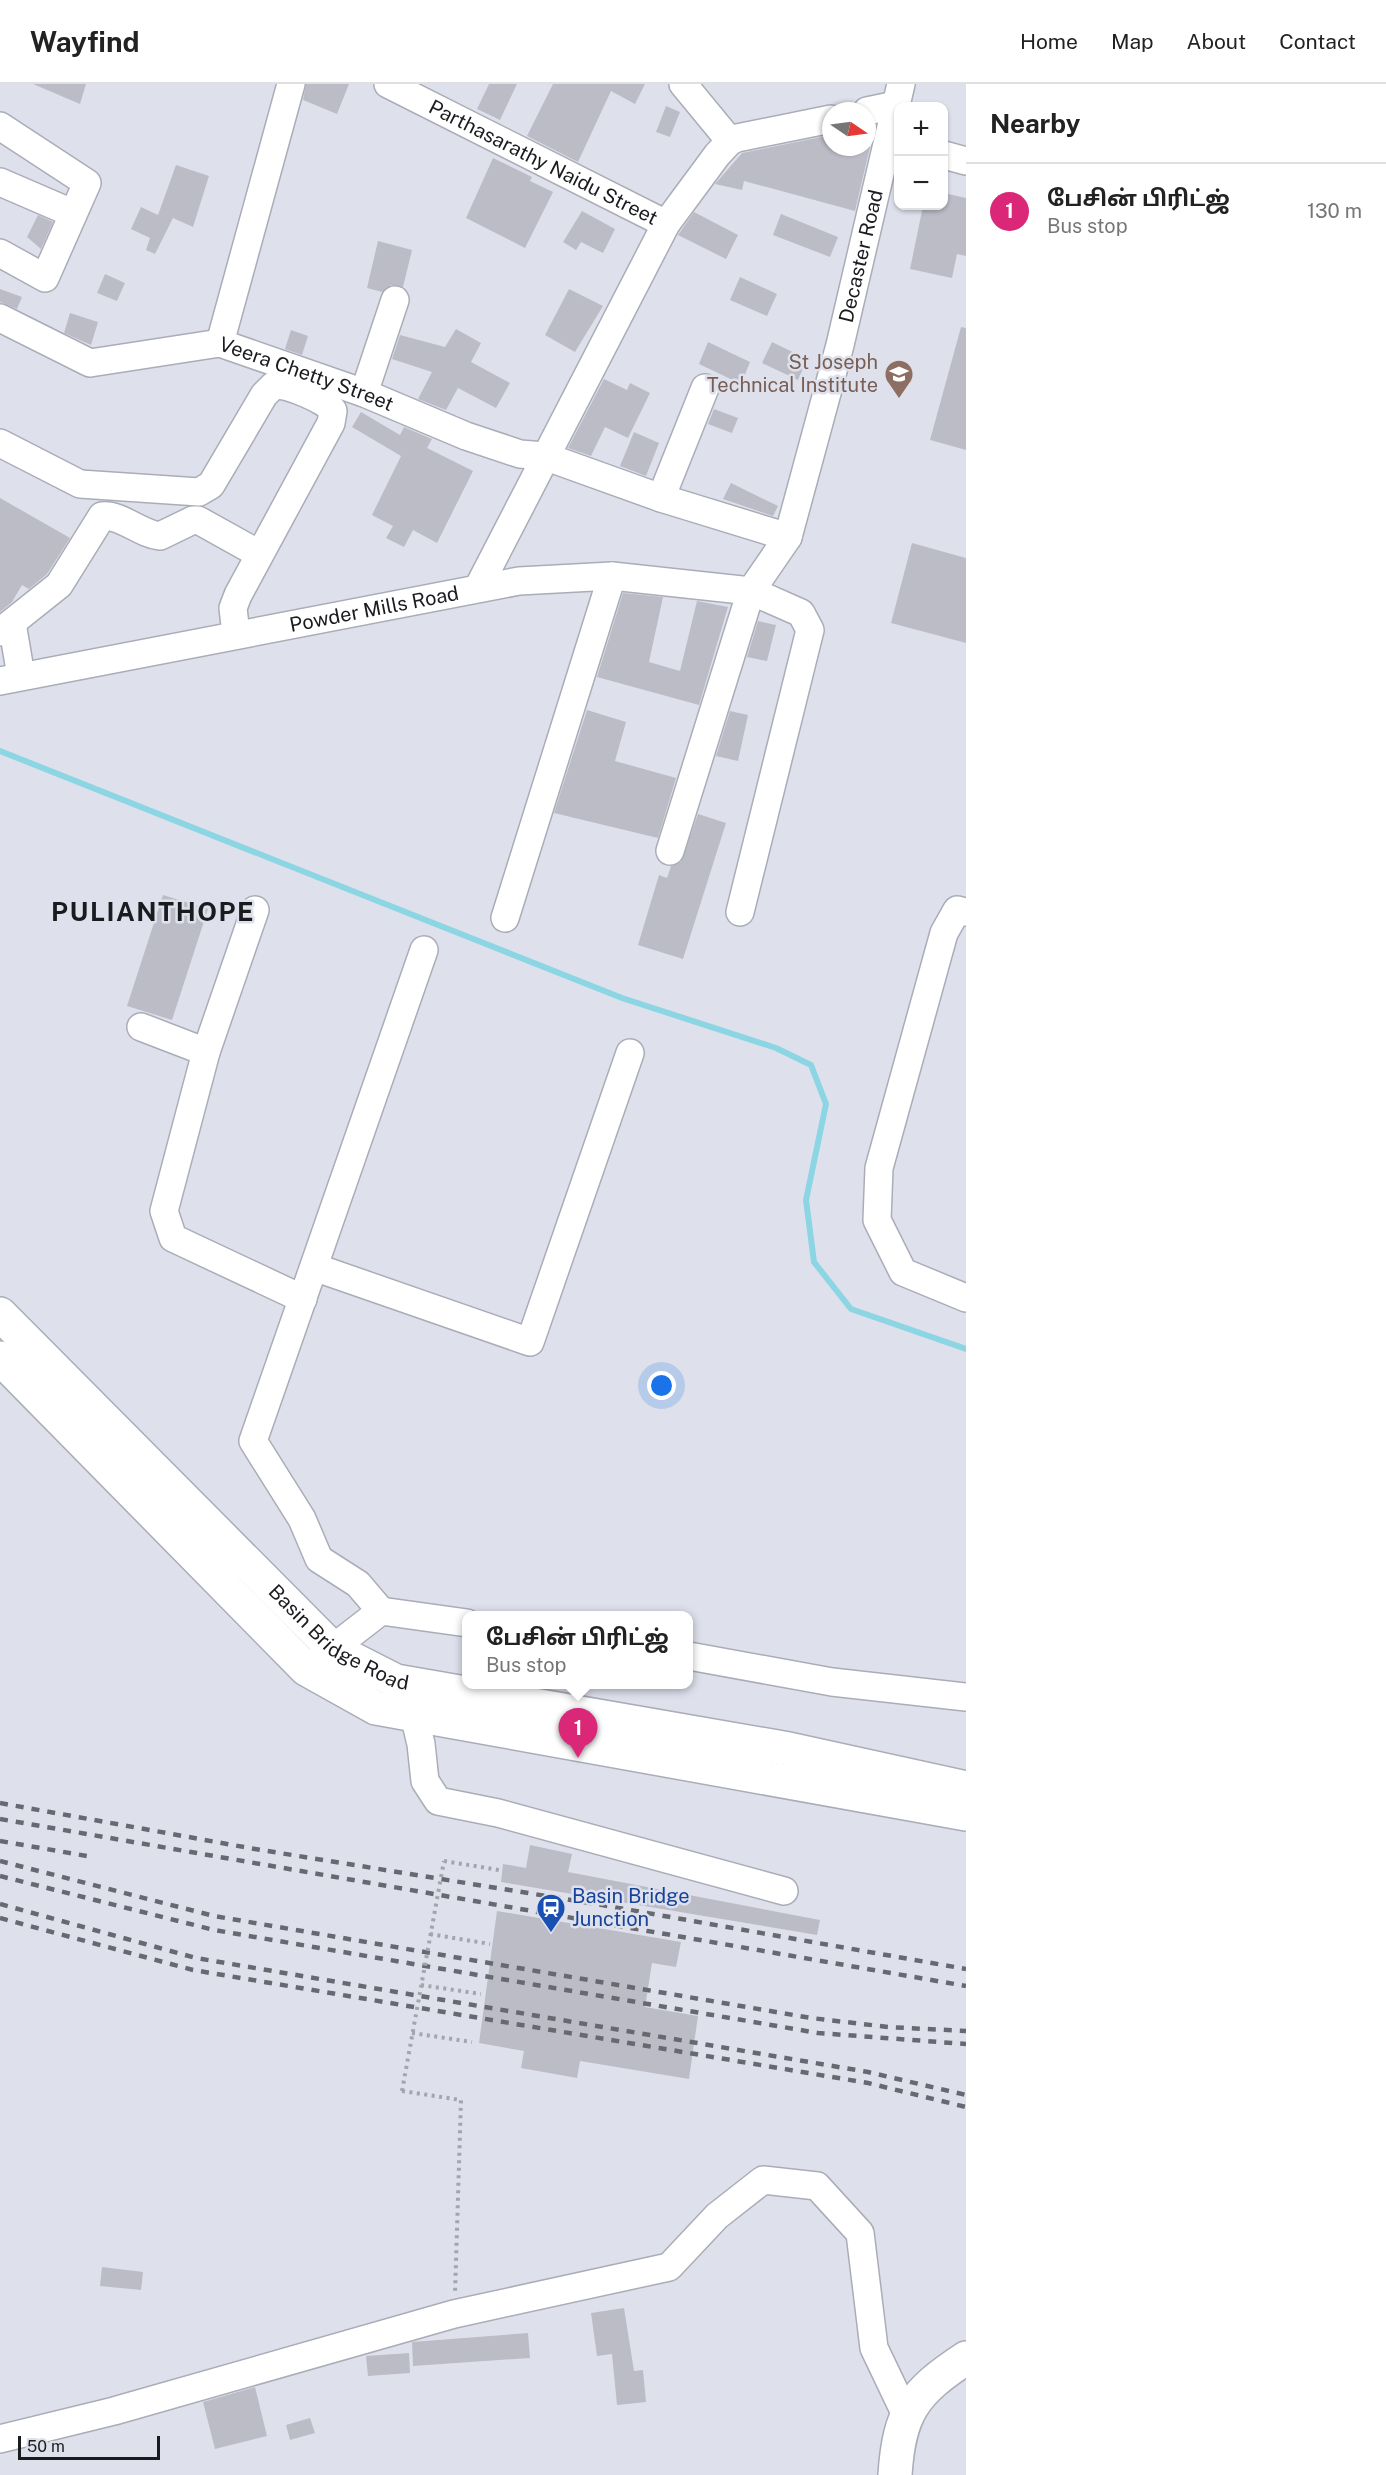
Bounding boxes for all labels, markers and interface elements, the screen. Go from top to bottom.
text: Wayfind [30,25,140,58]
text: Home [1020,29,1078,54]
text: Map [1111,29,1154,54]
text: About [1187,29,1246,54]
text: Contact [1279,29,1356,54]
street label: Parthasarathy Naidu Street [425,95,662,230]
north arrow [822,102,876,156]
map controls [894,102,948,210]
button: + [894,102,948,156]
text: Nearby [990,108,1080,139]
button: − [894,156,948,210]
text: பேசின் பிரிட்ஜ் [1047,185,1230,211]
street label: Decaster Road [834,187,888,325]
text: 1 [1005,199,1014,223]
text: 130 m [1307,199,1362,223]
text: Bus stop [1047,214,1128,238]
street label: Veera Chetty Street [216,332,397,416]
place label: St Joseph Technical Institute [707,350,878,397]
school or university icon: St Joseph Technical Institute [883,358,915,400]
street label: Powder Mills Road [287,581,461,637]
district label: PULIANTHOPE [51,896,255,927]
your location [647,1371,676,1400]
street label: Basin Bridge Road [264,1579,411,1695]
popup [462,1611,693,1689]
text: பேசின் பிரிட்ஜ் [486,1624,669,1650]
text: Bus stop [486,1653,567,1677]
pin: 1 [558,1708,598,1758]
place label: Basin Bridge Junction [572,1884,690,1931]
station icon: Basin Bridge Junction [535,1892,567,1934]
scale bar [18,2433,160,2460]
text: 50 m [27,2437,65,2456]

